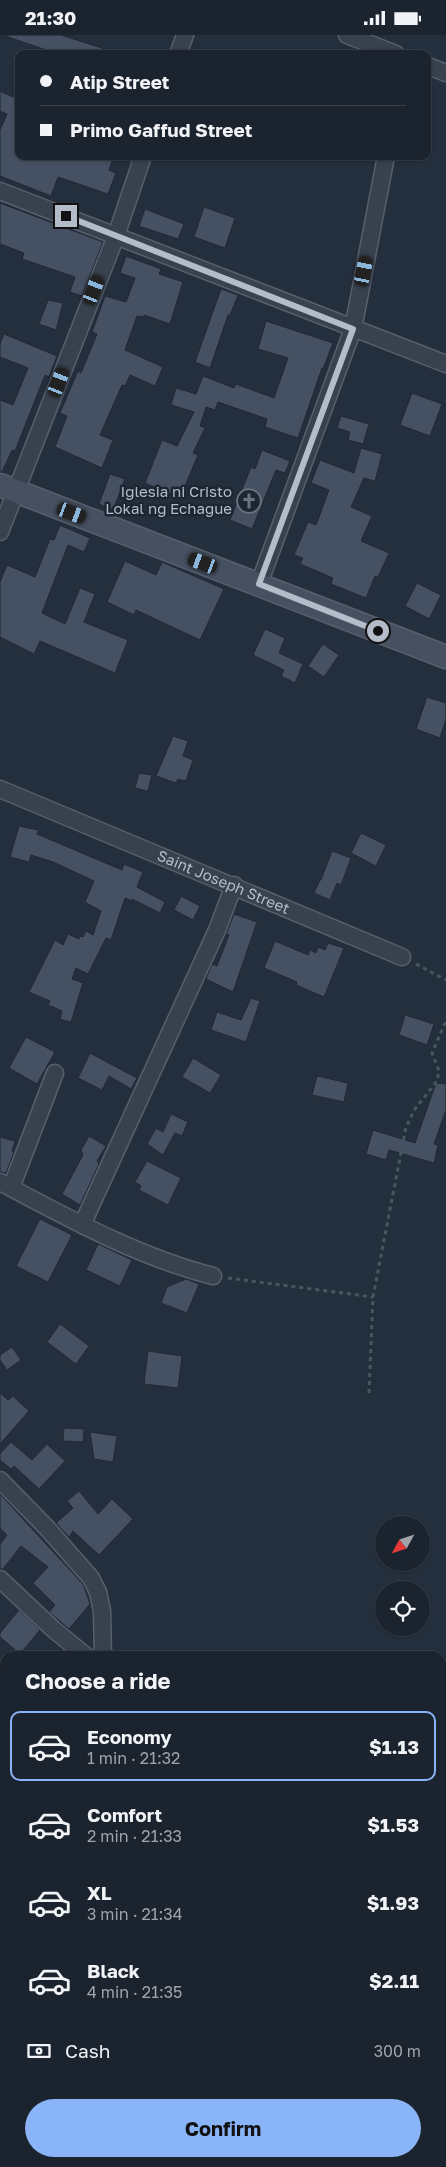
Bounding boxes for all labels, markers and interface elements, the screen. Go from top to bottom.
text: 21:30 [25,6,76,29]
text: Atip Street [70,70,169,93]
text: Primo Gaffud Street [70,118,252,141]
route end [55,205,77,227]
car [353,255,374,287]
car [81,273,106,307]
car [46,365,71,399]
place label: Iglesia ni Cristo Lokal ng Echague [105,482,232,517]
church icon: Iglesia ni Cristo Lokal ng Echague [236,488,262,514]
car [55,501,88,525]
car [186,551,219,575]
route start [367,620,389,642]
street label: Saint Joseph Street [155,846,292,917]
north arrow [375,1516,430,1571]
map controls [375,1516,430,1636]
button: locate [375,1581,430,1636]
text: Choose a ride [25,1667,171,1694]
icon: car [27,1724,72,1769]
text: Economy [87,1725,172,1748]
text: $1.13 [369,1735,419,1758]
text: 1 min · 21:32 [87,1748,180,1768]
icon: car [27,1802,72,1847]
text: Comfort [87,1803,162,1826]
text: $1.53 [367,1813,419,1836]
text: 2 min · 21:33 [87,1826,182,1846]
icon: car [27,1880,72,1925]
text: XL [87,1881,112,1904]
text: $1.93 [367,1891,419,1914]
text: 3 min · 21:34 [87,1904,182,1924]
icon: car [27,1958,72,2003]
text: Black [87,1959,140,1982]
text: $2.11 [369,1969,419,1992]
text: 4 min · 21:35 [87,1982,182,2002]
icon: cash [25,2037,53,2065]
text: Cash [65,2039,110,2062]
text: 300 m [374,2041,421,2061]
button: Confirm [25,2099,421,2157]

